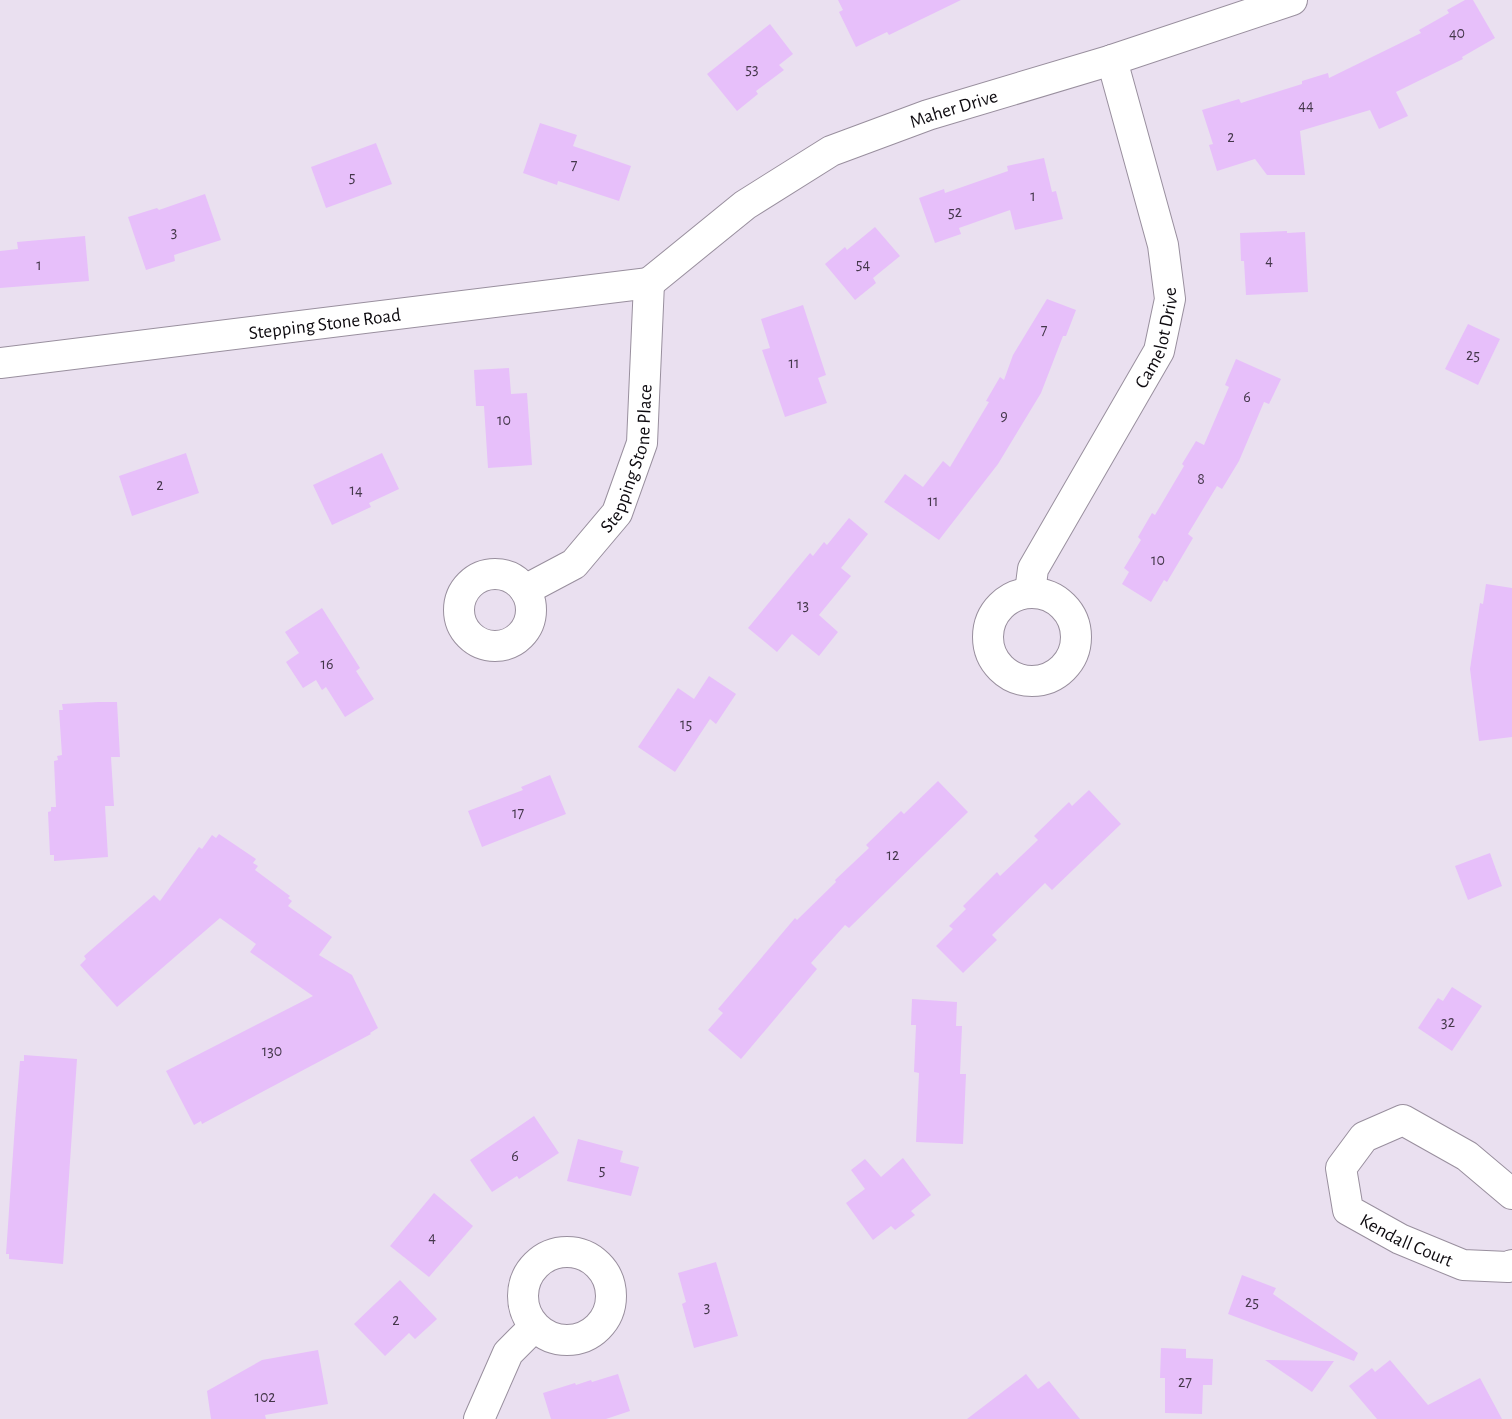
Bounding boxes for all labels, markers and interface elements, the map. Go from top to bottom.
house number: 40 [1449,25,1465,41]
house number: 53 [745,61,759,77]
street label: Maher Drive [907,87,1000,132]
house number: 44 [1298,97,1314,113]
house number: 2 [1227,129,1235,145]
house number: 7 [571,157,578,173]
house number: 5 [349,169,355,185]
house number: 1 [1030,188,1036,204]
house number: 52 [948,204,962,220]
house number: 3 [171,224,177,240]
house number: 4 [1265,252,1273,268]
house number: 54 [856,256,870,272]
house number: 1 [36,257,42,273]
street label: Camelot Drive [1132,286,1181,392]
street label: Stepping Stone Road [248,306,402,343]
house number: 7 [1041,322,1048,338]
house number: 25 [1466,347,1480,363]
house number: 11 [788,355,800,371]
street label: Stepping Stone Place [597,384,656,537]
house number: 6 [1243,389,1251,405]
house number: 9 [1000,408,1008,424]
house number: 10 [497,412,511,428]
house number: 8 [1197,471,1205,487]
house number: 2 [156,477,164,493]
house number: 14 [349,482,363,498]
house number: 11 [927,493,939,509]
house number: 10 [1151,552,1165,568]
house number: 13 [797,597,809,613]
house number: 16 [320,656,334,672]
house number: 15 [680,716,692,732]
house number: 17 [512,805,524,821]
house number: 12 [887,847,899,863]
house number: 32 [1441,1014,1455,1030]
house number: 130 [262,1043,282,1059]
house number: 6 [511,1148,519,1164]
house number: 5 [599,1162,605,1178]
street label: Kendall Court [1356,1211,1455,1271]
house number: 4 [428,1229,436,1245]
house number: 25 [1245,1294,1259,1310]
house number: 3 [704,1299,710,1315]
house number: 2 [392,1312,400,1328]
house number: 27 [1178,1374,1192,1390]
house number: 102 [254,1389,276,1405]

